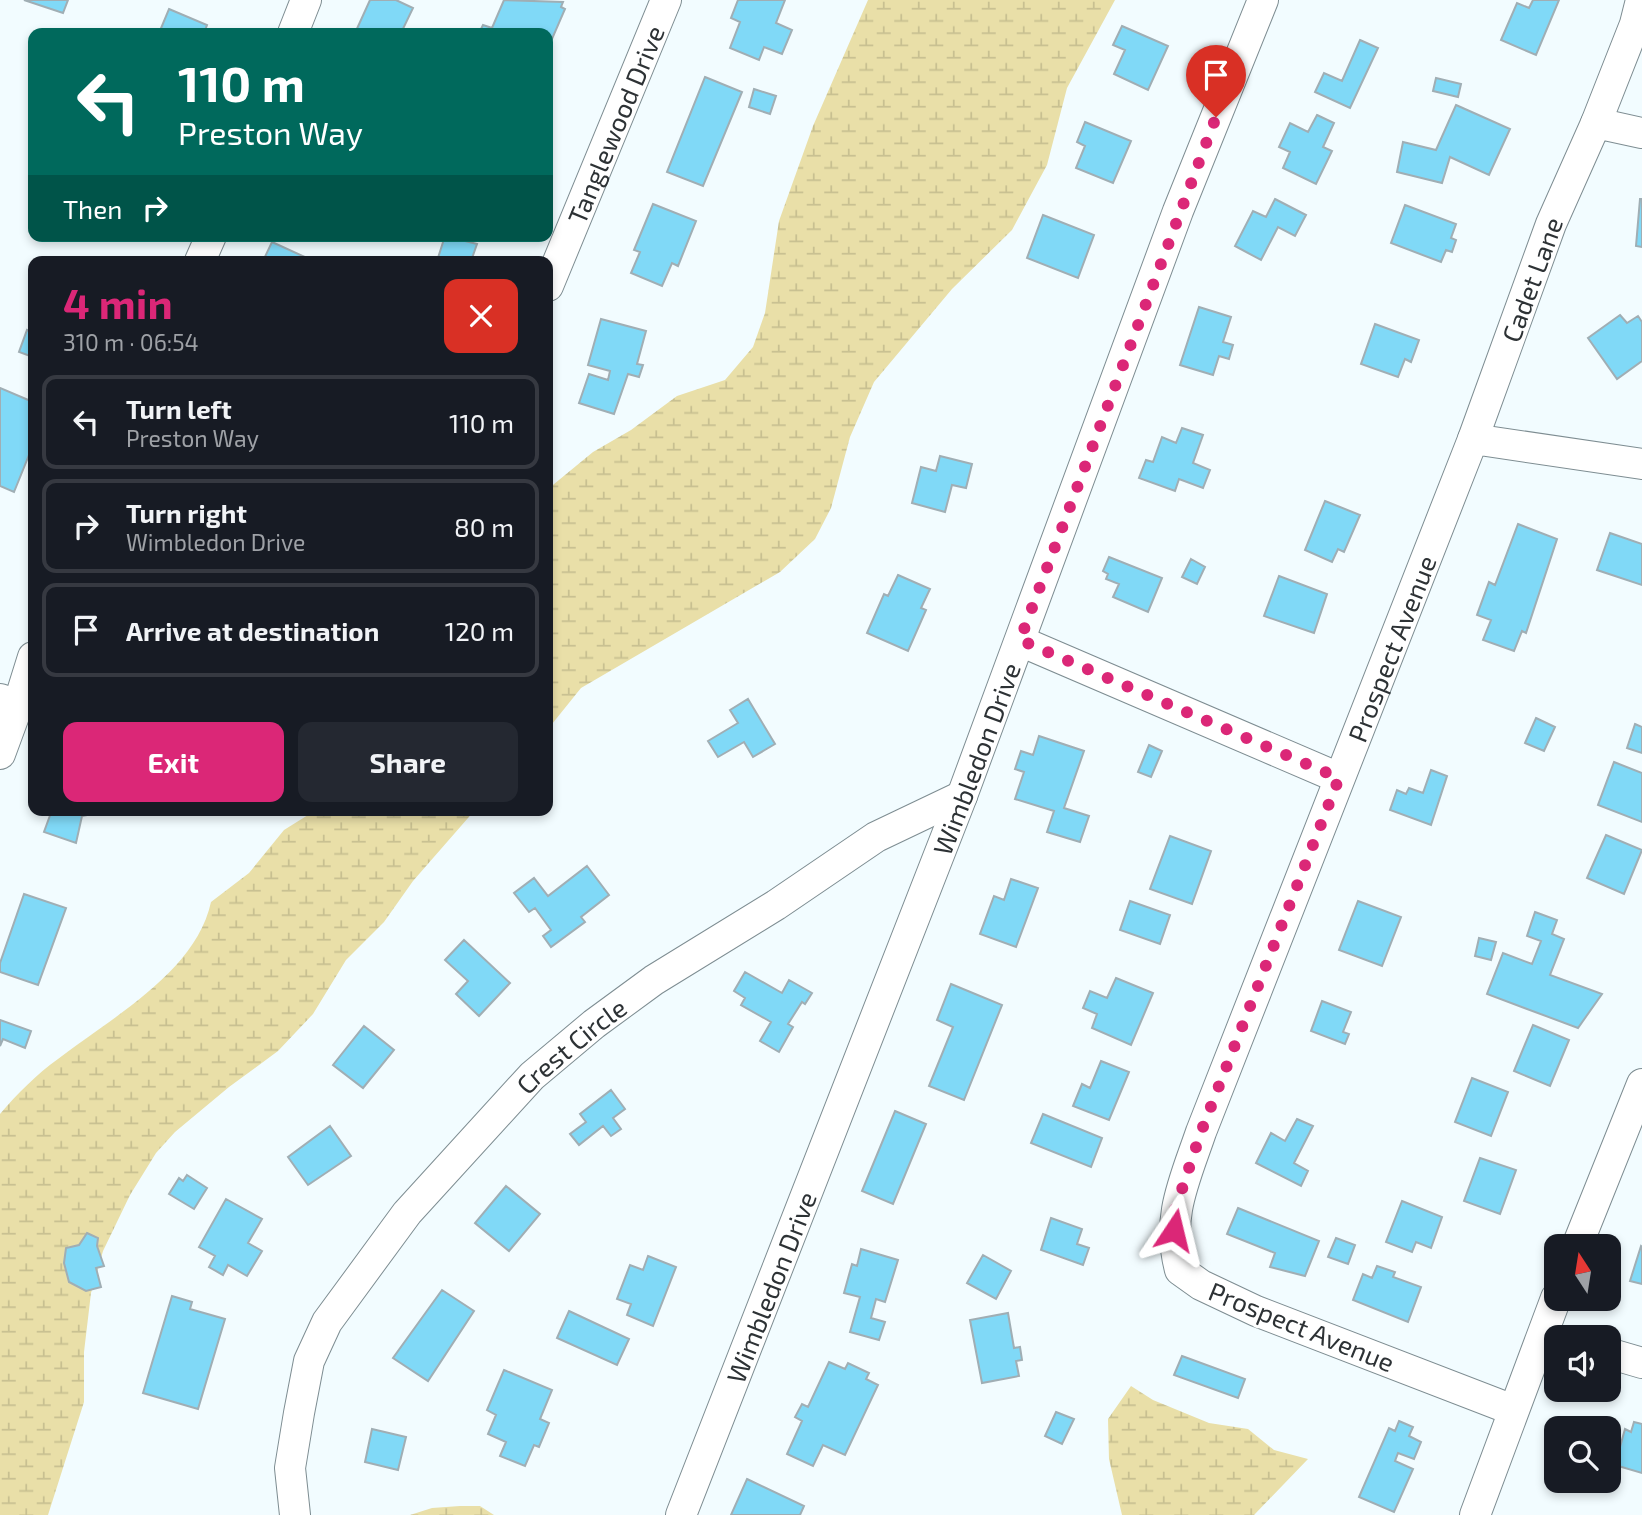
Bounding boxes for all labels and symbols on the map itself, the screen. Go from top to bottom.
street label: Tanglewood Drive [560,20,669,228]
pin [1186,45,1246,117]
street label: Cadet Lane [1494,213,1568,346]
street label: Prospect Avenue [1340,551,1441,746]
street label: Wimbledon Drive [925,658,1026,859]
street label: Crest Circle [509,991,632,1099]
street label: Wimbledon Drive [719,1187,822,1387]
position arrow [1137,1193,1211,1267]
north arrow [1544,1234,1620,1311]
street label: Prospect Avenue [1205,1275,1399,1377]

